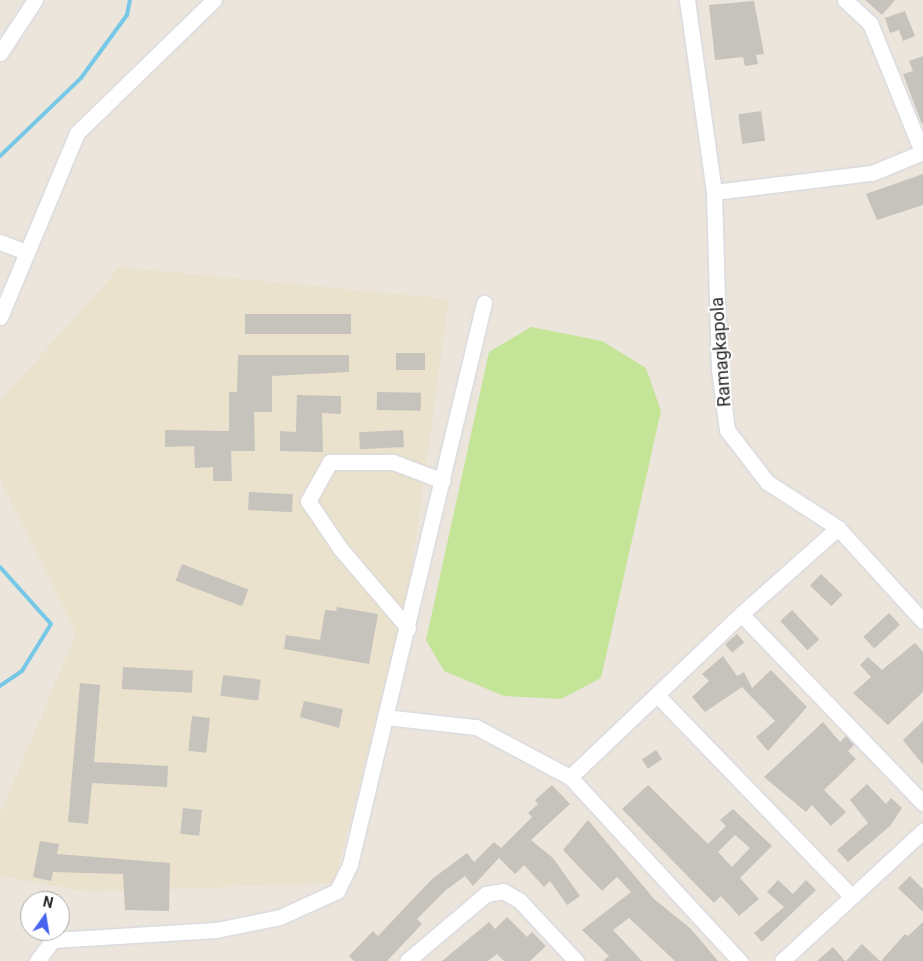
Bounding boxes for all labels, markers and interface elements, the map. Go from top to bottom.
street label: Ramagkapola [706,296,736,408]
north arrow [20,891,70,941]
text: N [42,893,55,911]

